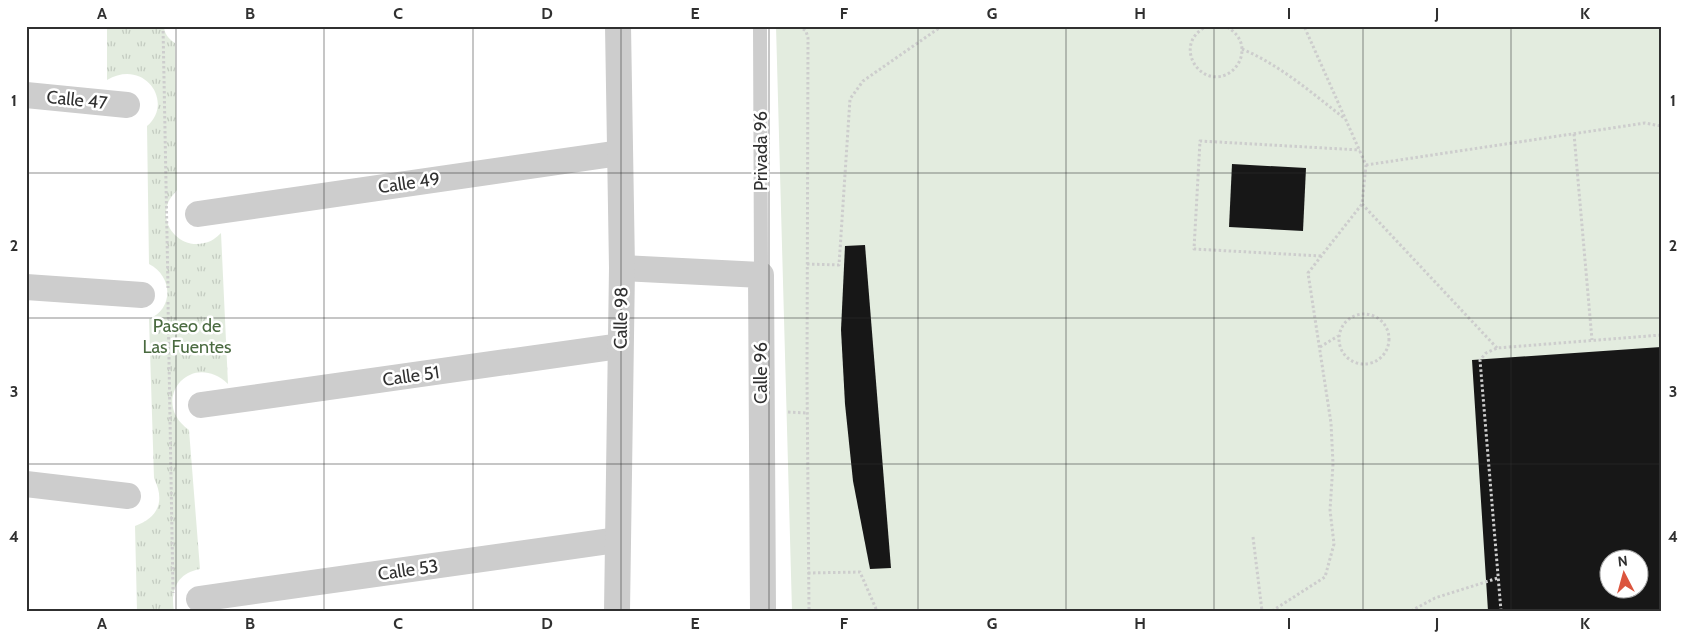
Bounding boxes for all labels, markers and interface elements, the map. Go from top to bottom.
text: A [97,4,107,23]
text: B [245,4,255,23]
text: C [393,4,403,23]
text: D [541,4,553,23]
text: E [690,4,700,23]
text: F [840,4,849,23]
text: G [987,4,997,23]
text: H [1134,4,1146,23]
text: I [1287,4,1291,23]
text: J [1434,4,1439,23]
text: K [1580,4,1590,23]
street label: Calle 47 [46,86,108,114]
text: 1 [11,91,17,110]
text: 1 [1670,91,1676,110]
street label: Privada 96 [750,111,772,191]
street label: Calle 49 [377,168,441,198]
text: 2 [10,236,18,255]
text: 2 [1669,236,1677,255]
street label: Calle 98 [609,287,633,349]
park label: Paseo de Las Fuentes [142,315,232,358]
street label: Calle 96 [750,342,772,404]
street label: Calle 51 [381,361,441,391]
text: 3 [10,382,18,401]
text: 3 [1669,382,1677,401]
text: 4 [9,527,19,546]
text: 4 [1668,527,1678,546]
north arrow [1600,550,1650,600]
text: N [1617,552,1629,571]
street label: Calle 53 [376,555,440,585]
text: A [97,614,107,633]
text: B [245,614,255,633]
text: C [393,614,403,633]
text: D [541,614,553,633]
text: E [690,614,700,633]
text: F [840,614,849,633]
text: G [987,614,997,633]
text: H [1134,614,1146,633]
text: I [1287,614,1291,633]
text: J [1434,614,1439,633]
text: K [1580,614,1590,633]

